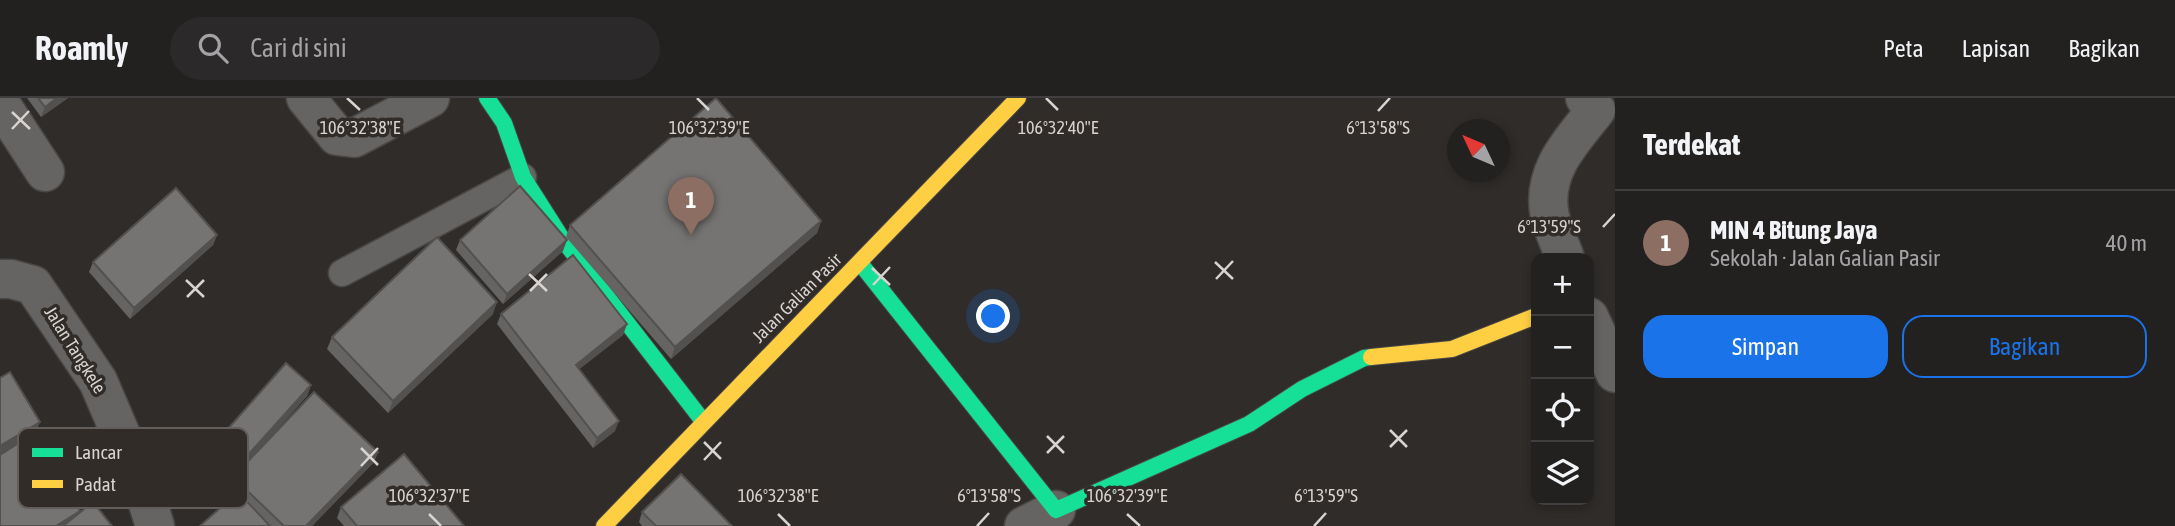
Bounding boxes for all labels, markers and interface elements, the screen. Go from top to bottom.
search box [170,17,660,80]
text: Roamly [35,29,128,67]
icon: search [194,29,232,67]
text: Cari di sini [250,33,347,63]
text: Peta [1883,35,1924,62]
text: Lapisan [1962,35,2030,62]
text: Bagikan [2068,35,2140,62]
text: 106°32'38"E [320,117,401,138]
text: 106°32'39"E [669,117,750,138]
text: 106°32'40"E [1018,117,1099,138]
text: 6°13'58"S [1346,117,1410,138]
north arrow [1447,119,1510,182]
text: Terdekat [1643,127,1740,161]
pin: 1 [668,177,714,235]
text: MIN 4 Bitung Jaya [1710,215,1877,245]
text: 6°13'59"S [1517,216,1581,237]
text: 1 [1661,230,1671,256]
text: 40 m [2106,230,2147,256]
text: Sekolah · Jalan Galian Pasir [1710,245,1940,271]
street label: Jalan Galian Pasir [748,248,846,347]
map controls [1531,253,1594,505]
button: + [1531,253,1594,316]
your location [976,299,1010,333]
street label: Jalan Tangkele [40,302,110,397]
button: Simpan [1643,315,1888,378]
button: Bagikan [1902,315,2147,378]
button: − [1531,316,1594,379]
button: locate [1531,379,1594,442]
legend [18,428,248,508]
text: Lancar [75,441,122,463]
button: layers [1531,442,1594,505]
text: Padat [75,473,116,495]
text: 106°32'37"E [389,485,470,506]
text: 106°32'38"E [738,485,819,506]
text: 6°13'58"S [957,485,1021,506]
text: 106°32'39"E [1087,485,1168,506]
text: 6°13'59"S [1294,485,1358,506]

